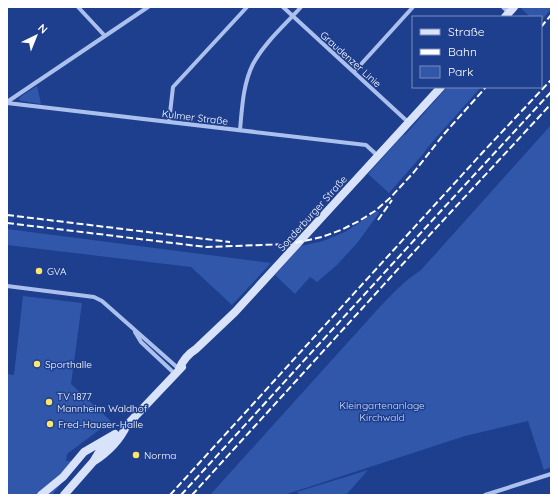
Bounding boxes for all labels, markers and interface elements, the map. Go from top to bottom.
north arrow [16,16,56,56]
legend [412,16,542,88]
text: N [35,21,51,37]
text: Straße [448,24,485,39]
street label: Graudenzer Linie [317,29,384,90]
text: Bahn [448,44,477,59]
text: Park [448,64,473,79]
street label: Kulmer Straße [161,107,229,128]
street label: Sonderburger Straße [275,173,350,254]
place label: GVA [47,265,67,278]
marker: GVA [34,266,44,276]
place label: Sporthalle [45,358,92,371]
marker: Sporthalle [32,359,42,369]
place label: TV 1877 Mannheim Waldhof [57,390,148,415]
marker: TV 1877 Mannheim Waldhof [44,397,54,407]
park label: Kleingartenanlage Kirchwald [339,399,425,424]
place label: Fred-Hauser-Halle [58,418,144,431]
marker: Fred-Hauser-Halle [45,419,55,429]
place label: Norma [144,449,176,462]
marker: Norma [131,450,141,460]

